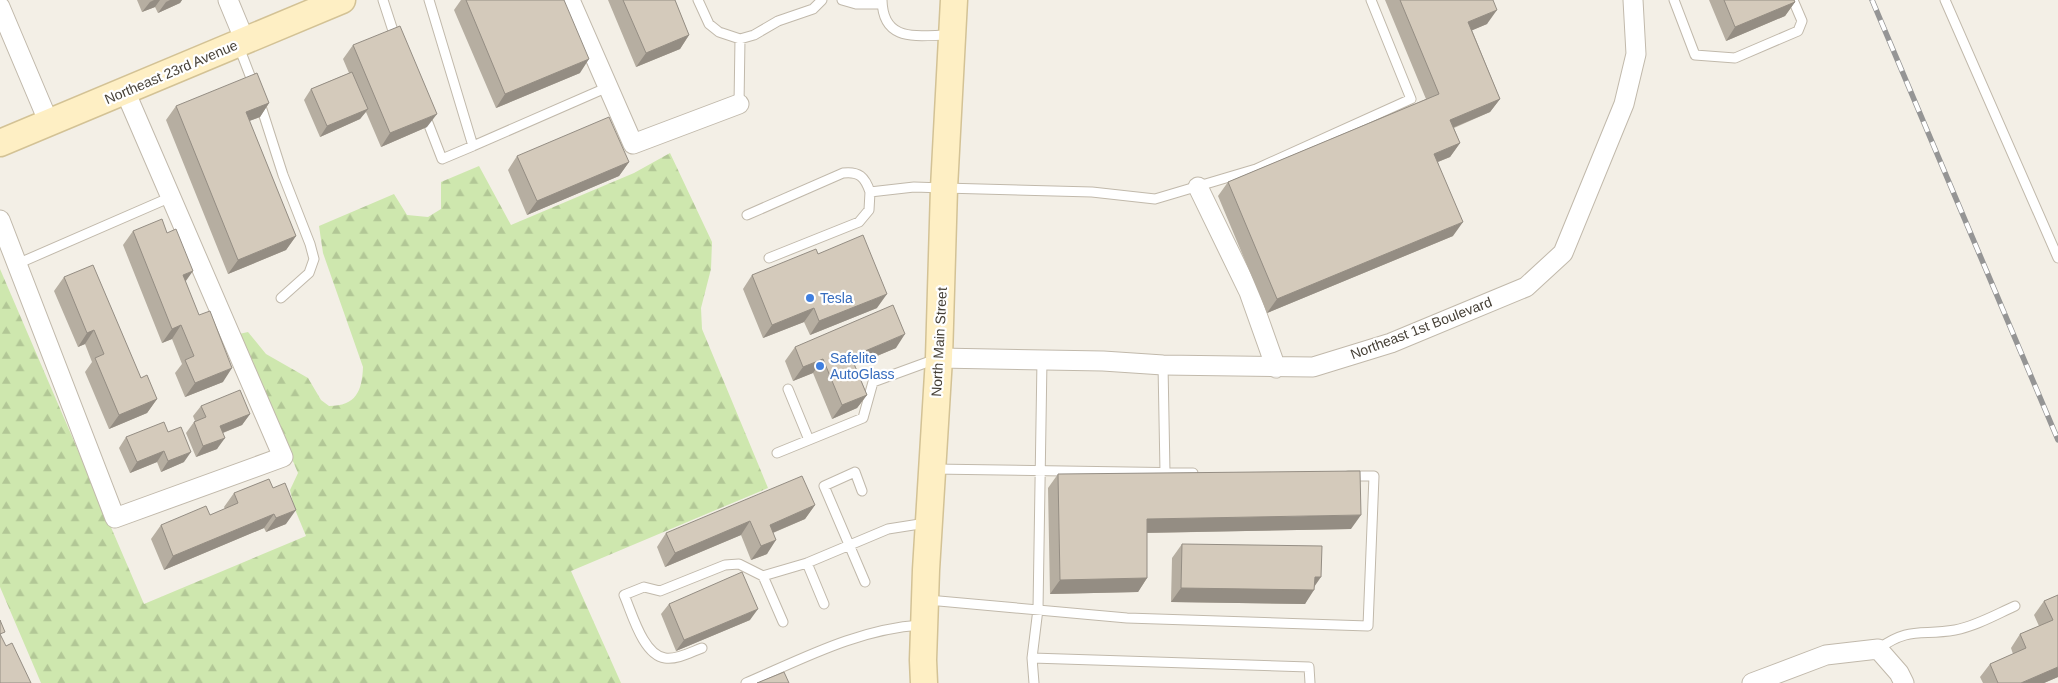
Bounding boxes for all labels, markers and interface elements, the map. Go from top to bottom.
street label: Northeast 23rd Avenue [102,37,240,107]
street label: North Main Street [928,287,950,397]
place label: Tesla [820,290,853,306]
marker: Tesla [804,292,816,304]
street label: Northeast 1st Boulevard [1348,294,1494,362]
place label: Safelite AutoGlass [830,350,895,382]
marker: Safelite AutoGlass [814,360,826,372]

